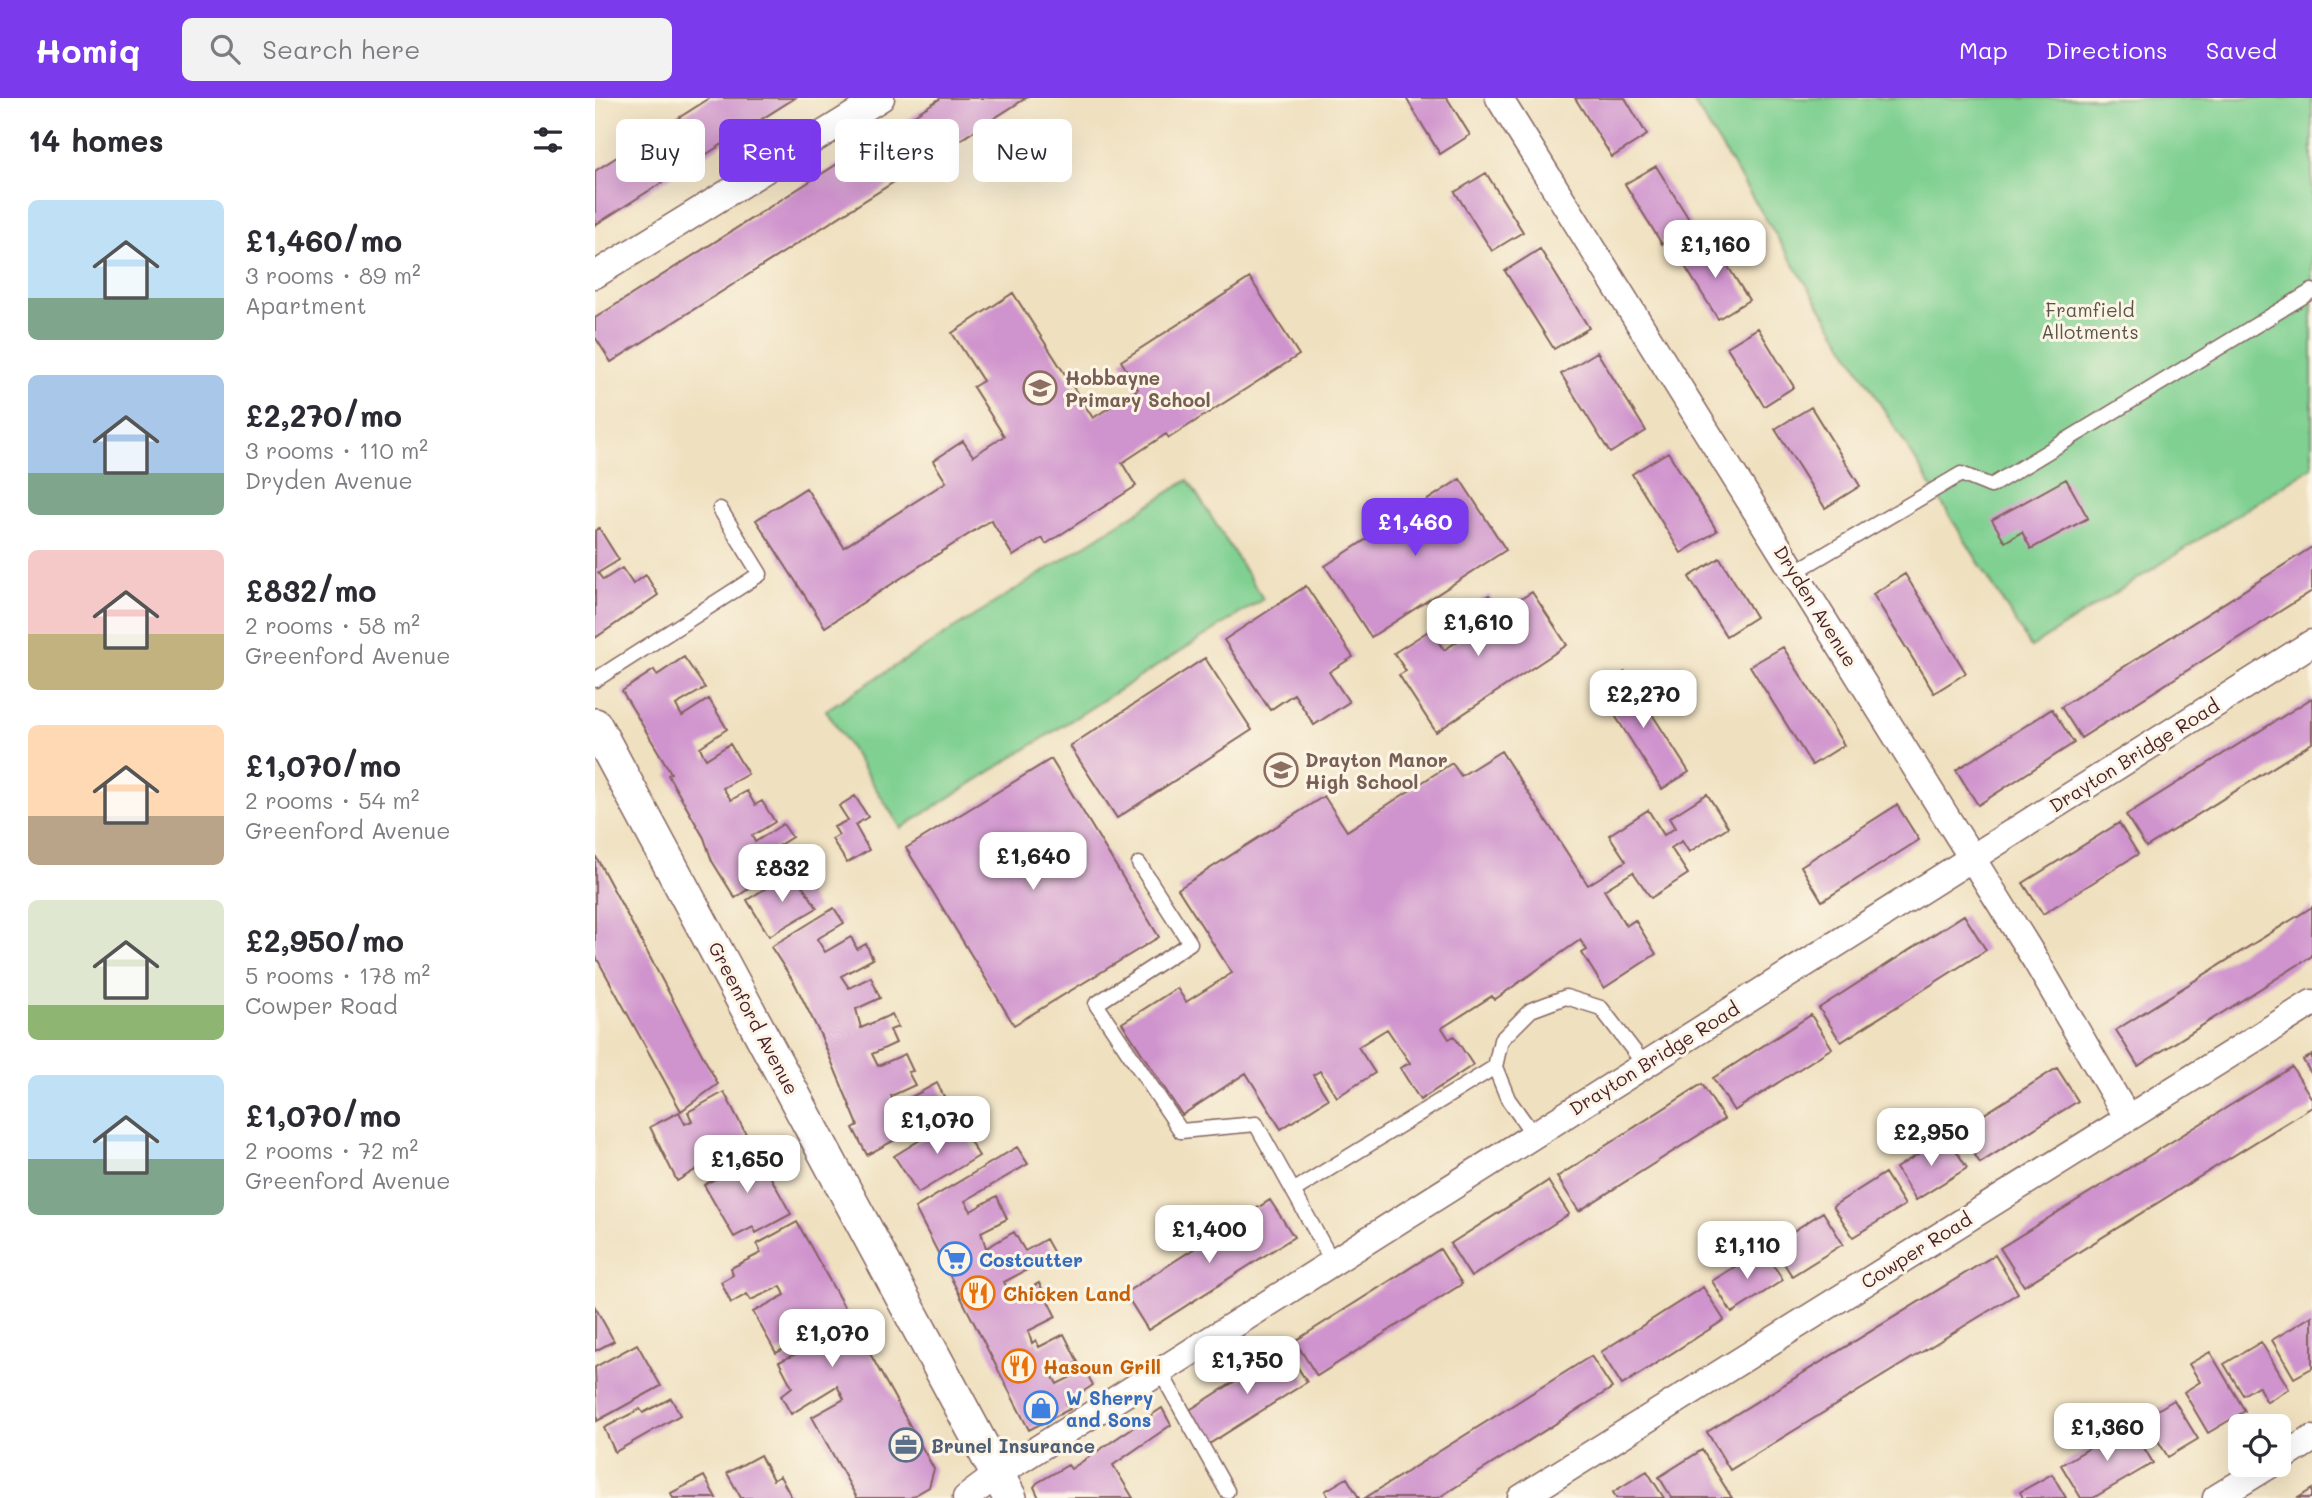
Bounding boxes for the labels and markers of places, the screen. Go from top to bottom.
pin: £1,160 [1658,220,1772,280]
place label: Hobbayne Primary School [1065,365,1211,412]
school or university icon: Hobbayne Primary School [1021,369,1059,407]
pin: £1,460 [1358,498,1472,558]
pin: £1,610 [1421,598,1535,658]
pin: £2,270 [1586,670,1700,730]
place label: Drayton Manor High School [1305,747,1448,794]
school or university icon: Drayton Manor High School [1262,751,1300,789]
pin: £1,640 [976,832,1090,892]
pin: £832 [741,844,823,904]
pin: £1,070 [880,1096,994,1156]
pin: £2,950 [1874,1108,1988,1168]
pin: £1,650 [690,1136,804,1195]
pin: £1,400 [1152,1206,1266,1265]
pin: £1,110 [1690,1222,1804,1281]
supermarket icon: Costcutter [936,1240,974,1278]
place label: Costcutter [979,1247,1083,1272]
restaurant icon: Chicken Land [959,1274,997,1312]
place label: Chicken Land [1003,1281,1131,1306]
pin: £1,070 [775,1310,889,1369]
pin: £1,750 [1190,1336,1304,1396]
restaurant icon: Hasoun Grill [1000,1347,1038,1385]
place label: Hasoun Grill [1043,1354,1161,1379]
place label: W Sherry and Sons [1066,1385,1153,1432]
shop icon: W Sherry and Sons [1022,1389,1060,1427]
pin: £1,360 [2050,1404,2164,1463]
office icon: Brunel Insurance [887,1426,925,1464]
place label: Brunel Insurance [931,1433,1095,1458]

